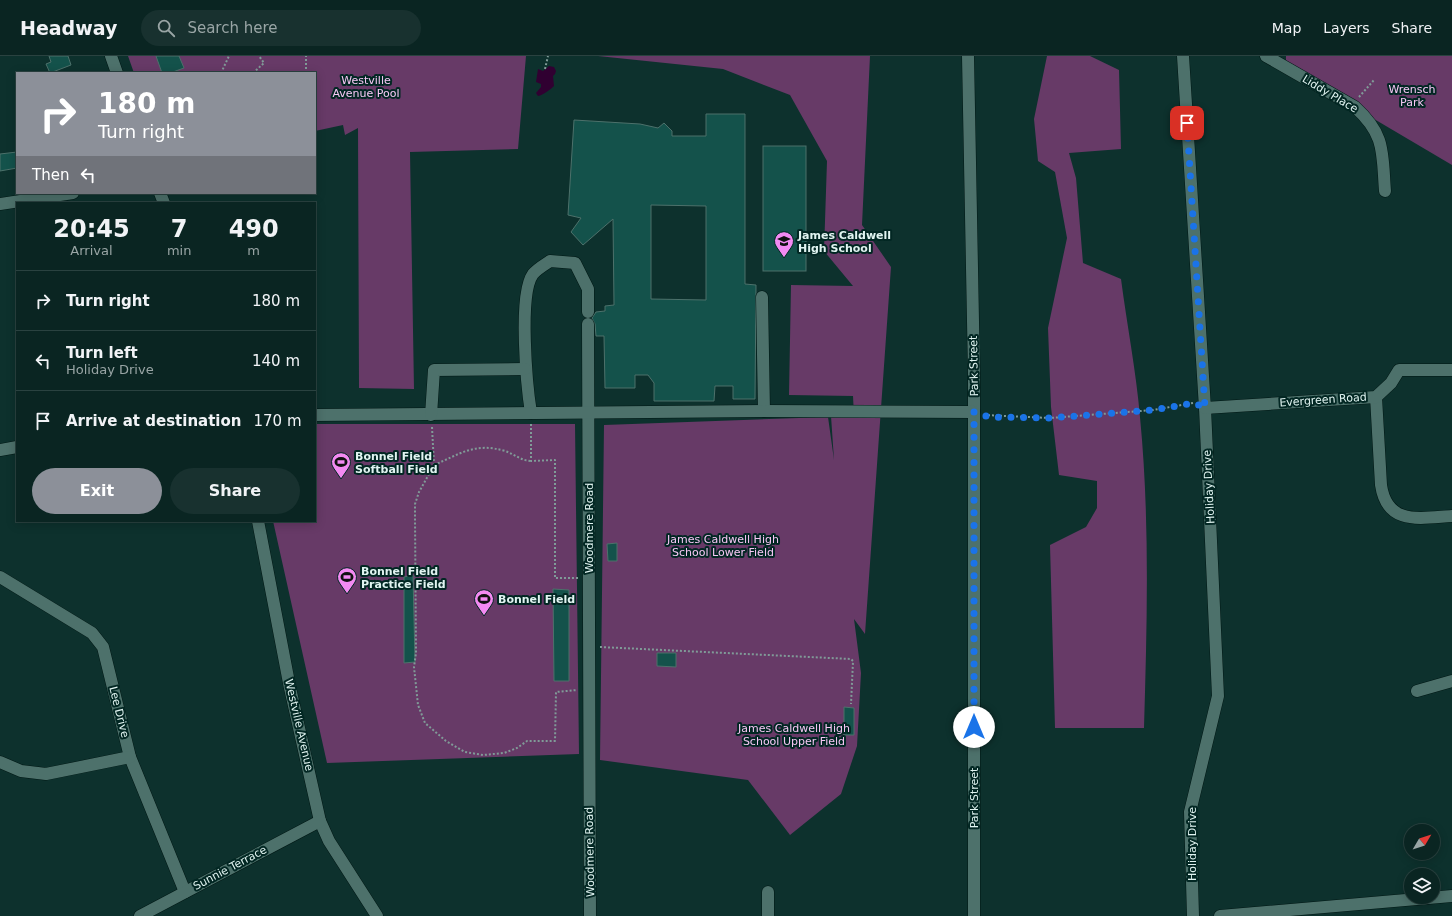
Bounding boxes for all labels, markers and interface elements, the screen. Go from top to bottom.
search box [141,10,421,46]
text: Headway [20,17,117,39]
icon: search [155,17,177,39]
text: Search here [187,19,278,37]
text: Map [1272,20,1301,36]
text: Layers [1323,20,1370,36]
text: Share [1392,20,1432,36]
street label: Liddy Place [1300,72,1360,116]
park label: Westville Avenue Pool [332,74,400,100]
park label: Wrensch Park [1388,83,1436,109]
text: 180 m [98,87,195,120]
icon: right [32,88,84,140]
pin [1170,106,1204,140]
icon: arrive [1176,112,1198,134]
text: Turn right [98,121,184,142]
icon: left [77,164,99,186]
text: Then [32,166,69,184]
text: 20:45 [53,215,130,243]
text: 7 [171,215,187,243]
text: 490 [229,215,279,243]
place label: James Caldwell High School [797,229,891,255]
school or university icon: James Caldwell High School [773,230,795,258]
text: Arrival [70,243,113,258]
text: min [167,243,191,258]
text: m [247,243,260,258]
icon: right [32,290,54,312]
text: Turn right [66,292,150,310]
text: 180 m [252,292,300,310]
street label: Park Street [967,335,981,396]
text: Turn left [66,344,138,362]
icon: left [32,350,54,372]
text: 140 m [252,352,300,370]
text: Holiday Drive [66,362,154,377]
street label: Evergreen Road [1279,390,1367,410]
icon: arrive [32,410,54,432]
text: Arrive at destination [66,412,241,430]
text: 170 m [253,412,302,430]
street label: Holiday Drive [1201,449,1217,524]
place label: Bonnel Field Softball Field [355,450,438,476]
sports icon: Bonnel Field Softball Field [330,451,352,479]
button: Exit [32,468,162,514]
button: Share [170,468,300,514]
street label: Woodmere Road [583,483,596,573]
park label: James Caldwell High School Lower Field [666,533,779,559]
place label: Bonnel Field Practice Field [361,565,446,591]
sports icon: Bonnel Field Practice Field [336,566,358,594]
sports icon: Bonnel Field [473,588,495,616]
place label: Bonnel Field [498,593,575,606]
street label: Westville Avenue [282,678,316,772]
street label: Lee Drive [106,685,132,739]
position arrow [953,706,995,748]
park label: James Caldwell High School Upper Field [737,722,850,748]
street label: Park Street [968,767,981,828]
street label: Woodmere Road [583,807,597,897]
street label: Holiday Drive [1186,807,1199,881]
north arrow [1404,824,1440,860]
map controls [1404,824,1440,904]
street label: Sunnie Terrace [191,843,269,893]
button: layers [1404,868,1440,904]

